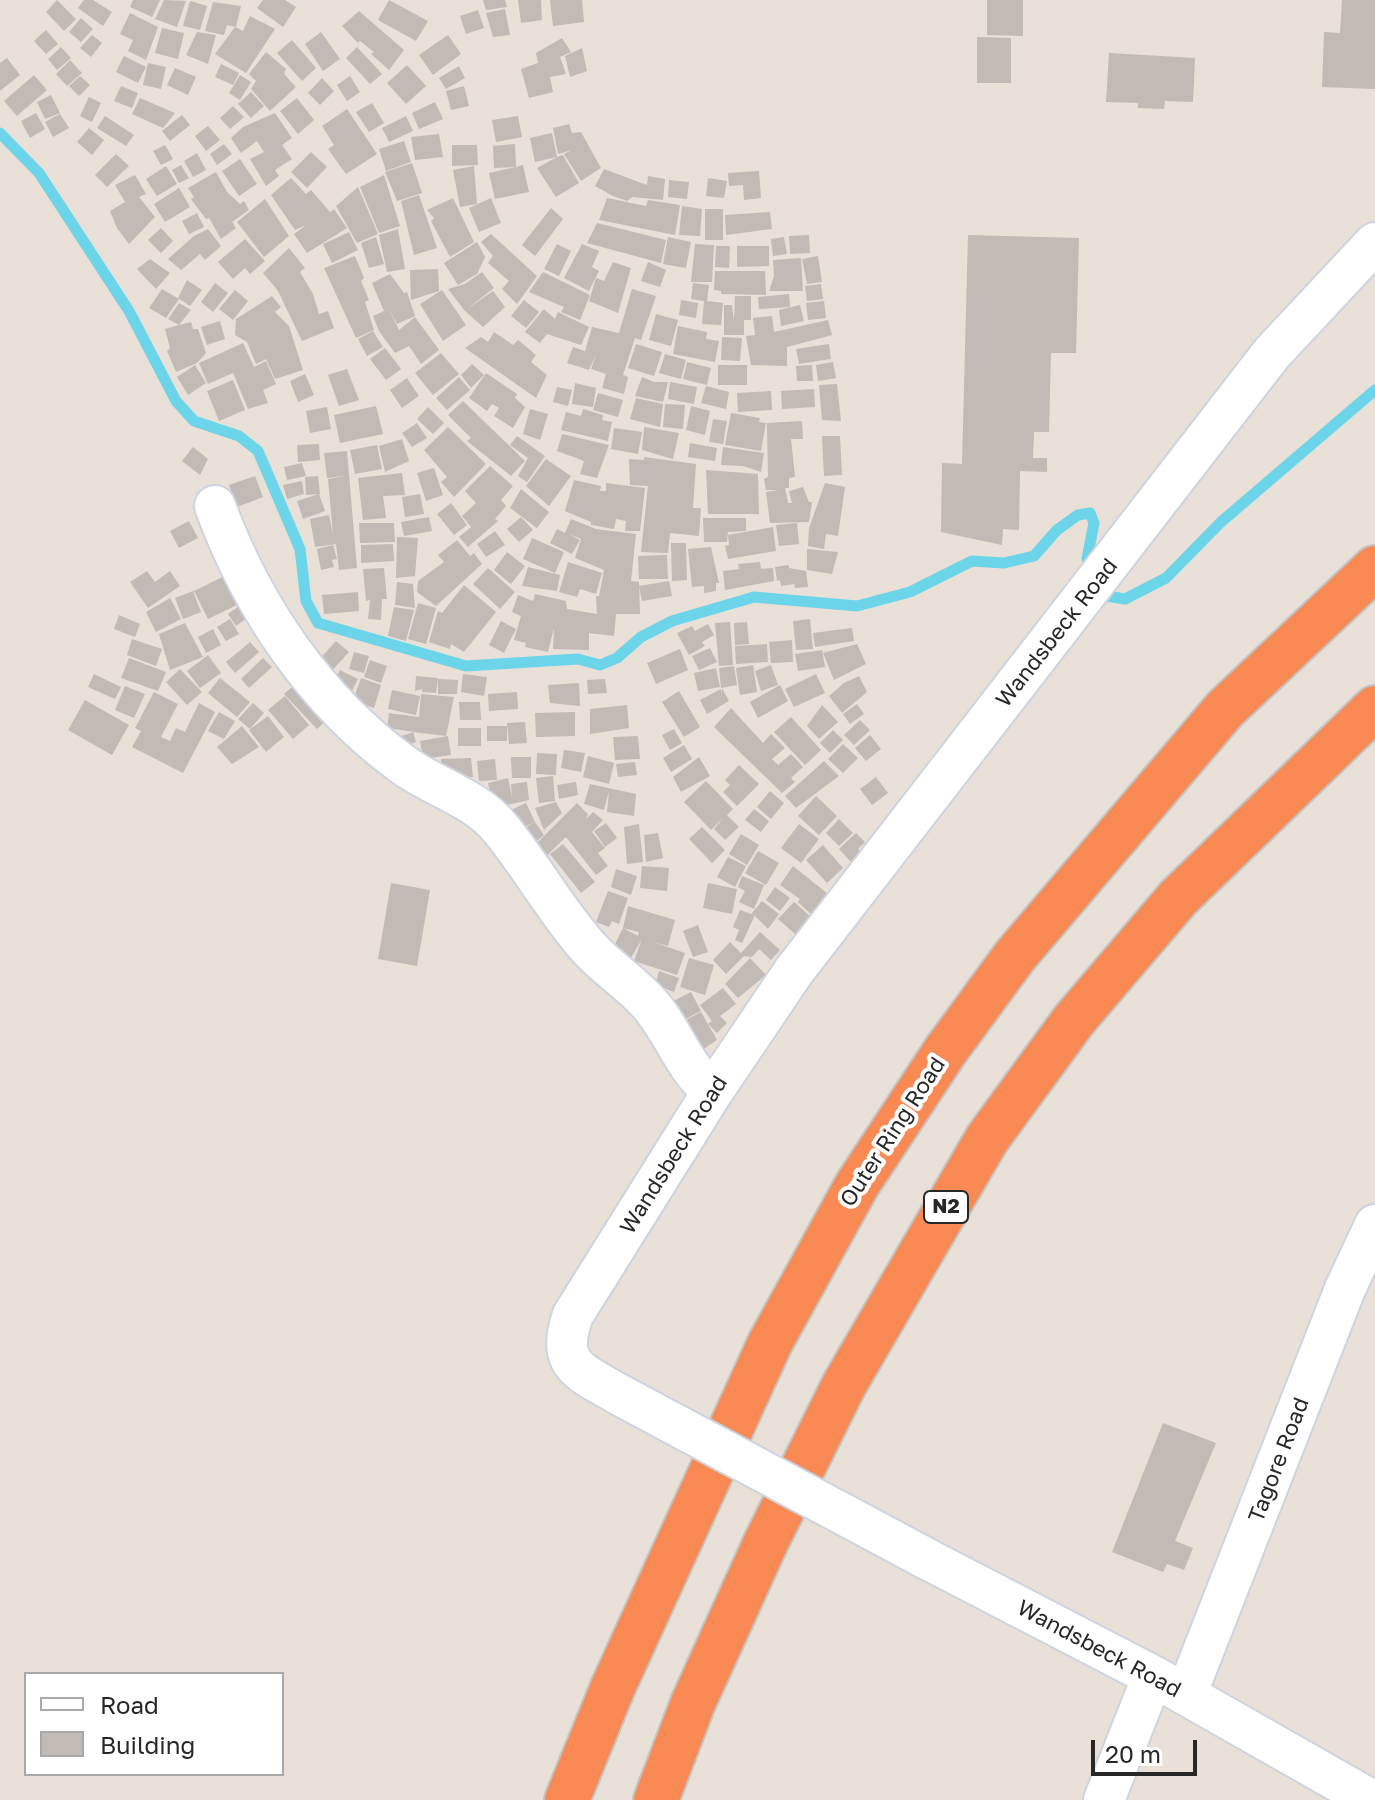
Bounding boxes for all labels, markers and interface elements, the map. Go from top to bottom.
street label: Wandsbeck Road [991,553,1123,713]
street label: Outer Ring Road [835,1052,951,1212]
street label: Wandsbeck Road [615,1071,733,1239]
road number: N2 [924,1191,968,1223]
street label: Tagore Road [1243,1394,1315,1526]
street label: Wandsbeck Road [1013,1595,1185,1703]
legend [24,1672,284,1776]
text: Road [100,1690,159,1719]
scale bar [1095,1724,1201,1774]
text: Building [100,1730,195,1759]
text: 20 m [1105,1739,1161,1768]

